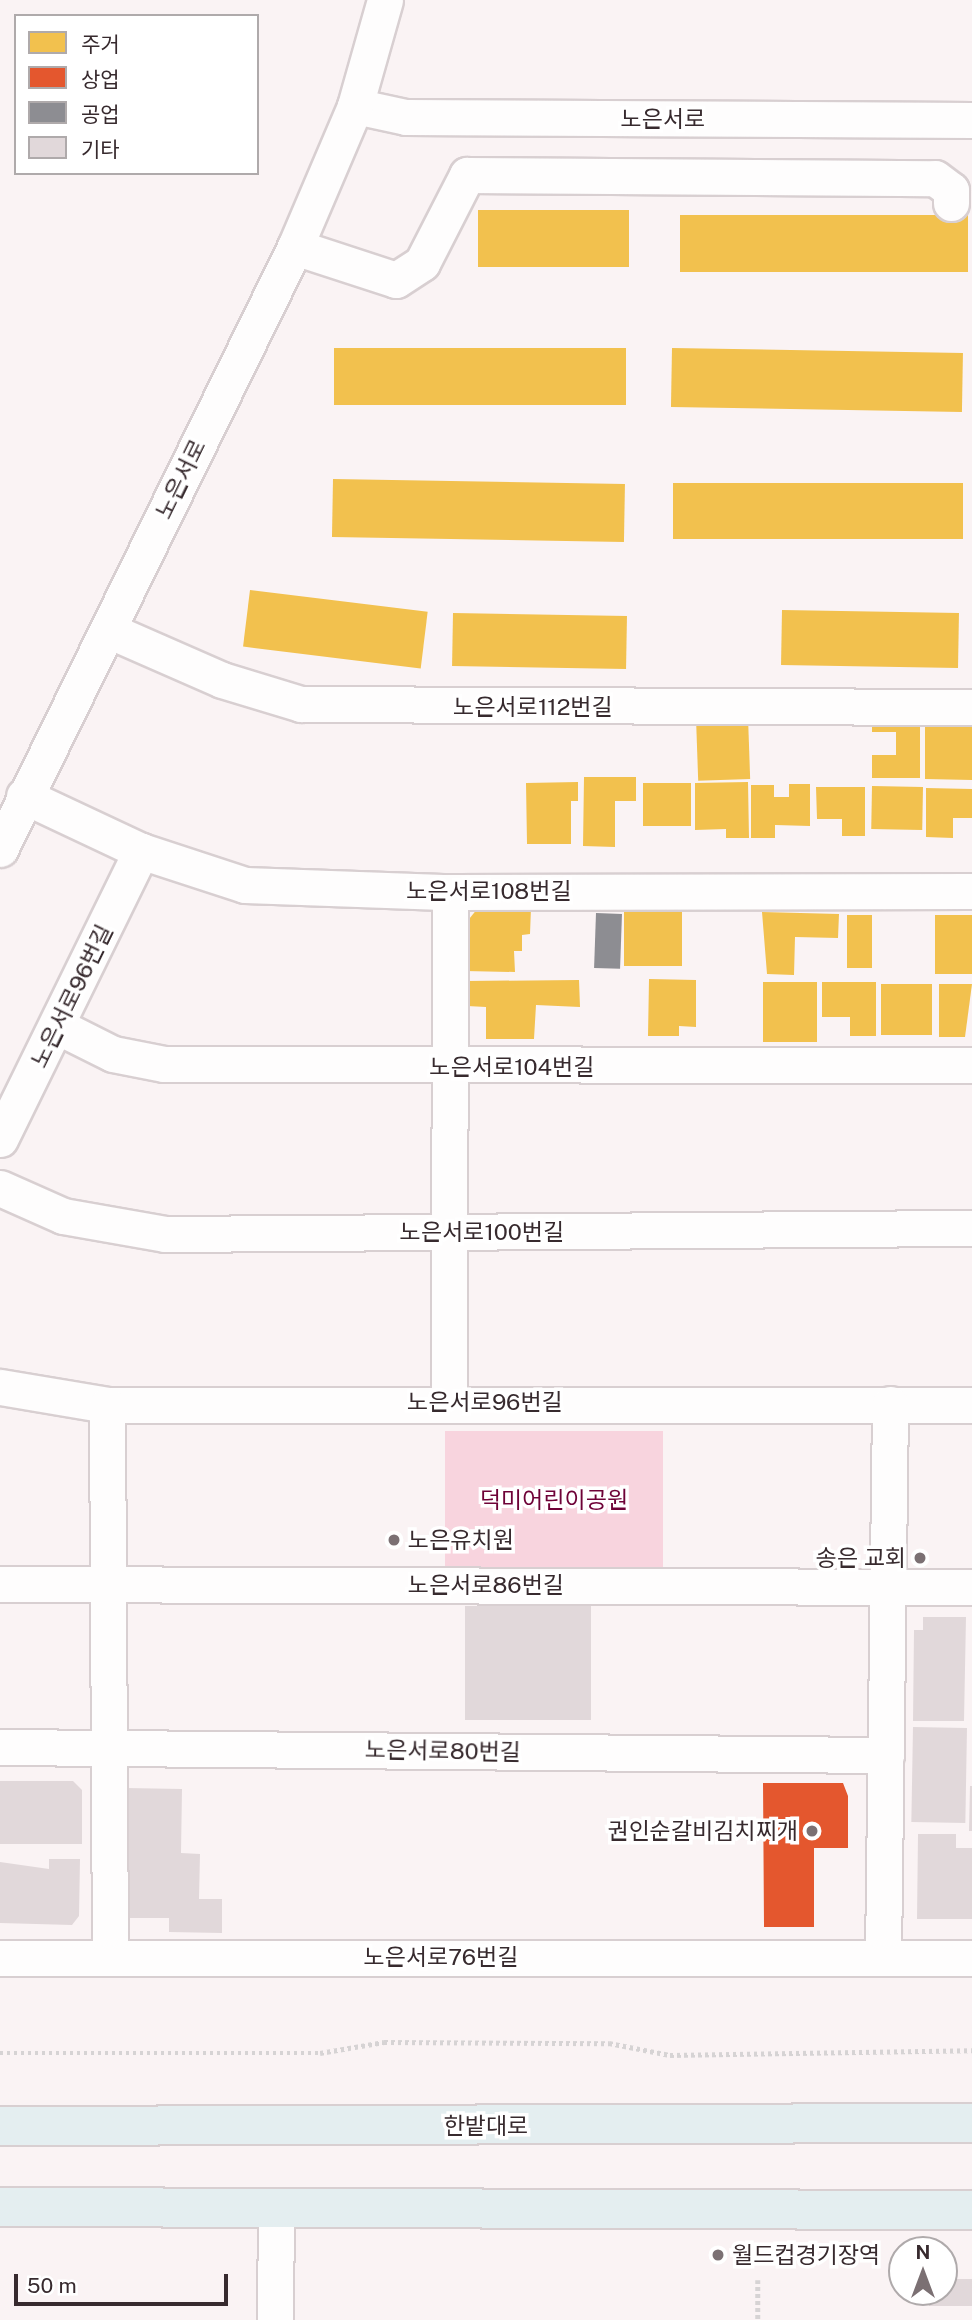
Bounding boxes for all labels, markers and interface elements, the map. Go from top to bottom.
legend [14,14,259,175]
text: 주거 [81,32,120,57]
text: 상업 [81,67,120,92]
text: 공업 [81,102,120,127]
street label: 노은서로 [621,105,705,133]
text: 기타 [81,137,120,162]
street label: 노은서로 [150,435,212,523]
street label: 노은서로112번길 [453,693,613,721]
street label: 노은서로108번길 [406,877,572,905]
street label: 노은서로96번길 [26,920,118,1072]
street label: 노은서로104번길 [430,1053,594,1081]
street label: 노은서로100번길 [400,1218,564,1246]
street label: 노은서로96번길 [407,1388,563,1416]
park label: 덕미어린이공원 [480,1486,628,1514]
place label: 노은유치원 [408,1526,514,1554]
marker: 노은유치원 [386,1532,402,1548]
place label: 송은 교회 [816,1544,906,1572]
marker: 송은 교회 [912,1550,928,1566]
street label: 노은서로86번길 [408,1571,564,1599]
street label: 노은서로80번길 [365,1736,521,1766]
place label: 권인순갈비김치찌개 [608,1817,798,1845]
marker: 권인순갈비김치찌개 [804,1823,820,1839]
street label: 노은서로76번길 [364,1943,518,1971]
street label: 한밭대로 [444,2112,528,2140]
north arrow [888,2236,958,2306]
place label: 월드컵경기장역 [732,2241,880,2269]
text: N [916,2241,930,2263]
marker: 월드컵경기장역 [710,2247,726,2263]
scale bar [18,2260,231,2304]
text: 50 m [27,2273,77,2298]

